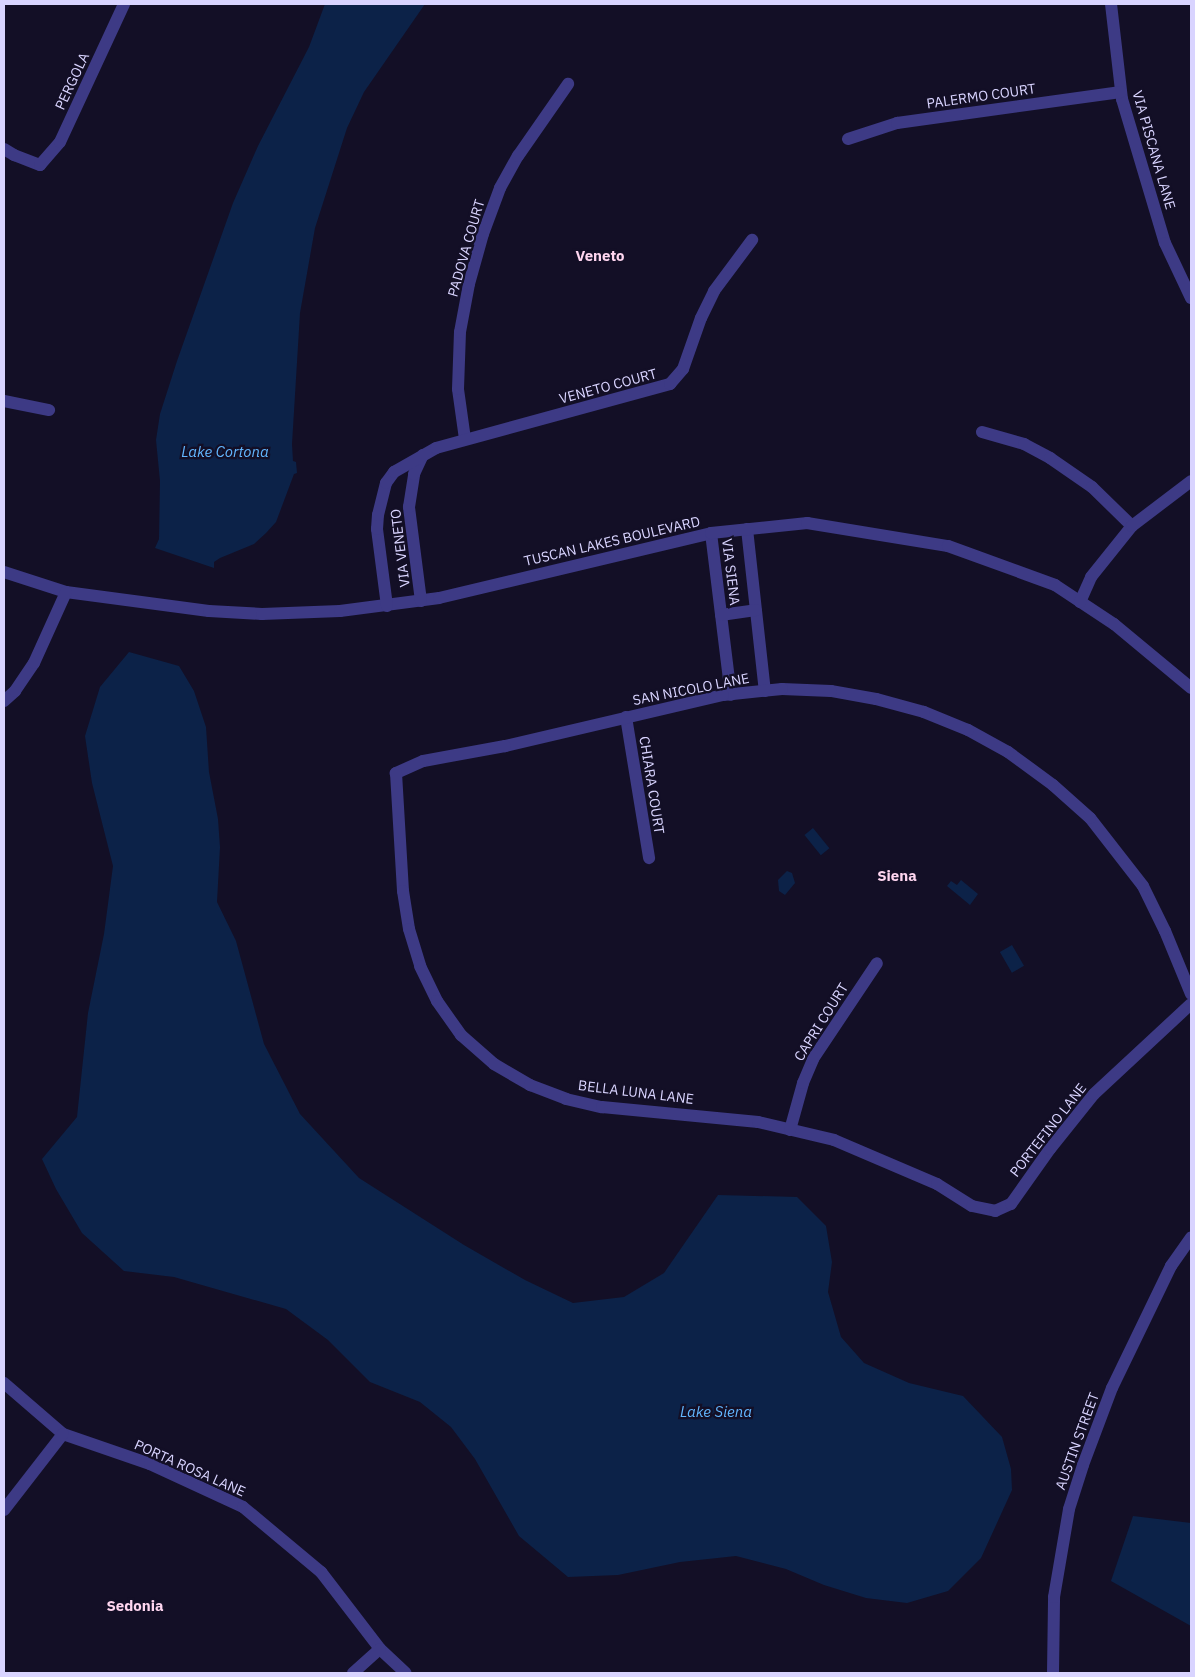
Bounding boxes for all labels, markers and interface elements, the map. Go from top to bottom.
street label: PERGOLA [51,50,93,112]
street label: PALERMO COURT [925,80,1037,112]
street label: VIA PISCANA LANE [1129,89,1179,211]
street label: PADOVA COURT [444,197,488,299]
district label: Veneto [575,247,625,265]
street label: VENETO COURT [557,365,659,407]
water label: Lake Cortona [181,443,269,461]
street label: VIA VENETO [387,508,413,588]
street label: TUSCAN LAKES BOULEVARD [522,513,702,569]
street label: VIA SIENA [719,538,743,606]
street label: SAN NICOLO LANE [631,669,751,709]
street label: CHIARA COURT [636,735,668,835]
district label: Siena [877,867,917,885]
street label: CAPRI COURT [790,980,852,1064]
street label: BELLA LUNA LANE [577,1077,695,1107]
street label: PORTEFINO LANE [1006,1080,1090,1180]
street label: AUSTIN STREET [1052,1390,1102,1492]
water label: Lake Siena [680,1403,752,1421]
street label: PORTA ROSA LANE [132,1436,248,1500]
district label: Sedonia [106,1597,164,1615]

